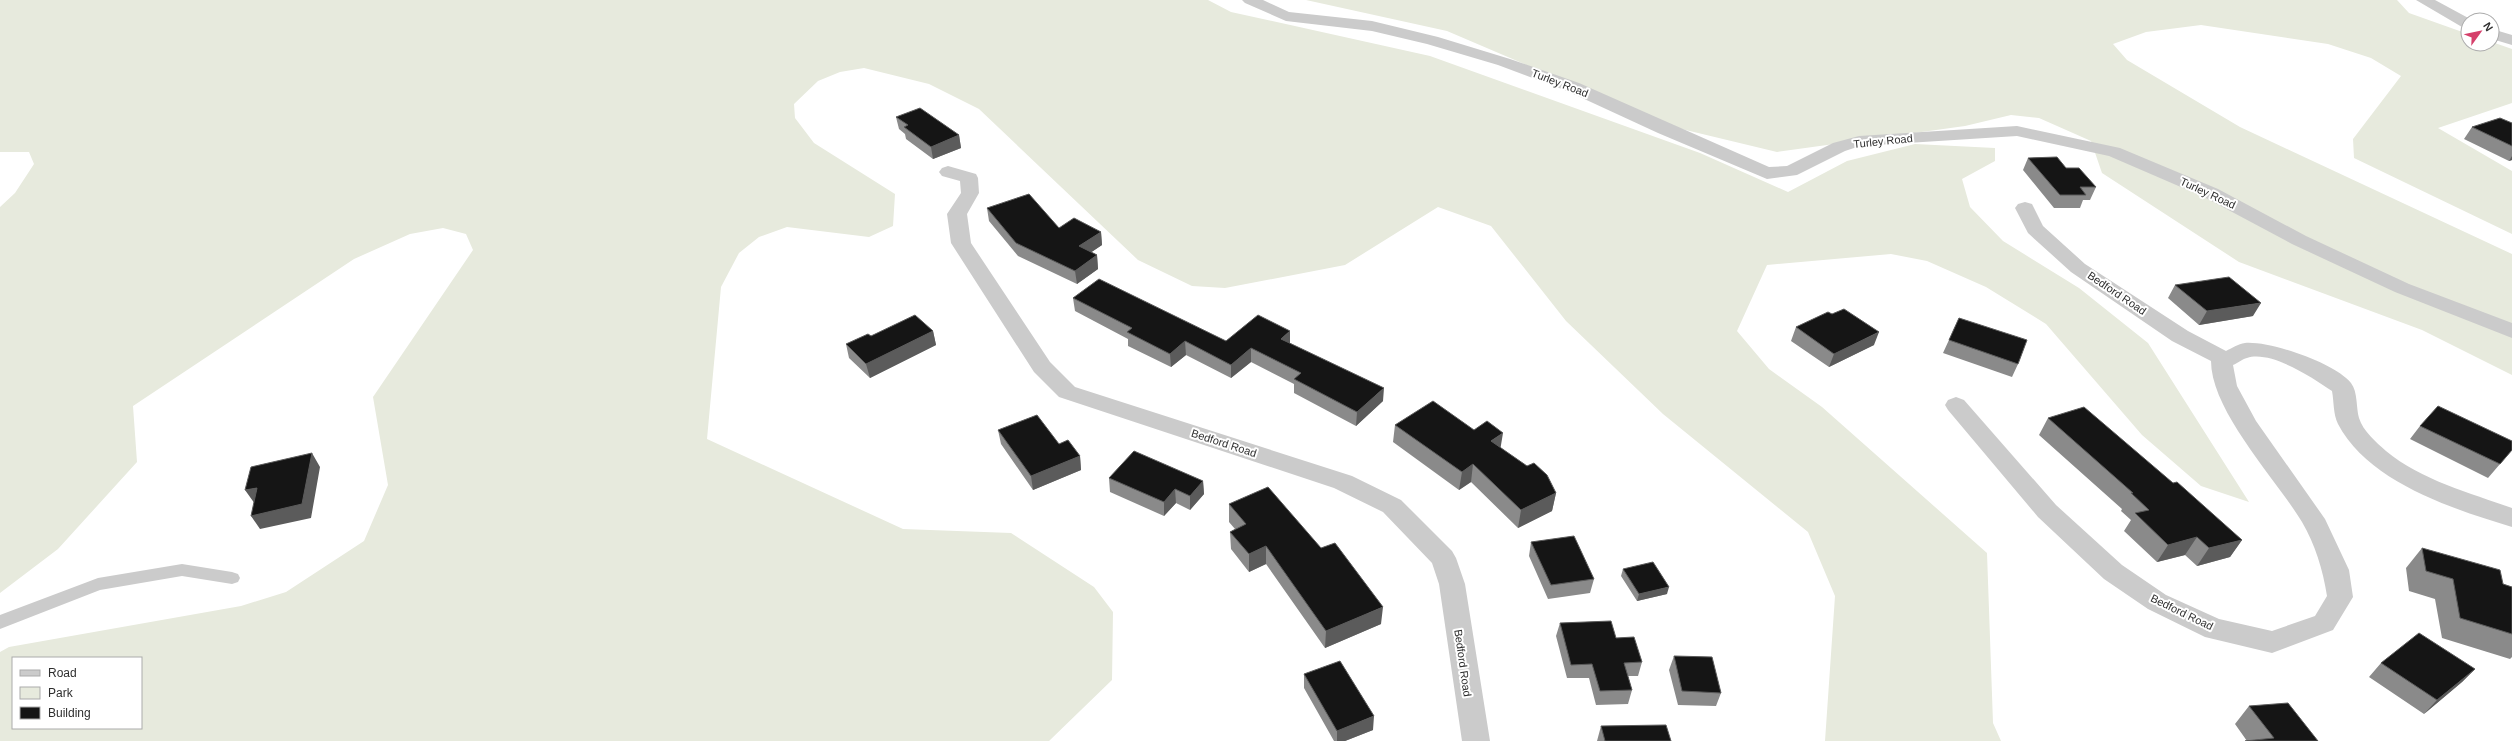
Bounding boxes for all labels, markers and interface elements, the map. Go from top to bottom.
north arrow [2460,12,2500,52]
text: N [2481,20,2496,33]
street label: Turley Road [1530,67,1590,99]
street label: Turley Road [1853,132,1913,150]
street label: Turley Road [2178,175,2238,211]
street label: Bedford Road [2086,269,2148,317]
street label: Bedford Road [1190,427,1258,459]
street label: Bedford Road [2149,592,2215,632]
street label: Bedford Road [1452,629,1474,697]
legend [12,657,142,729]
text: Road [48,666,77,680]
text: Park [48,686,74,700]
text: Building [48,706,91,720]

